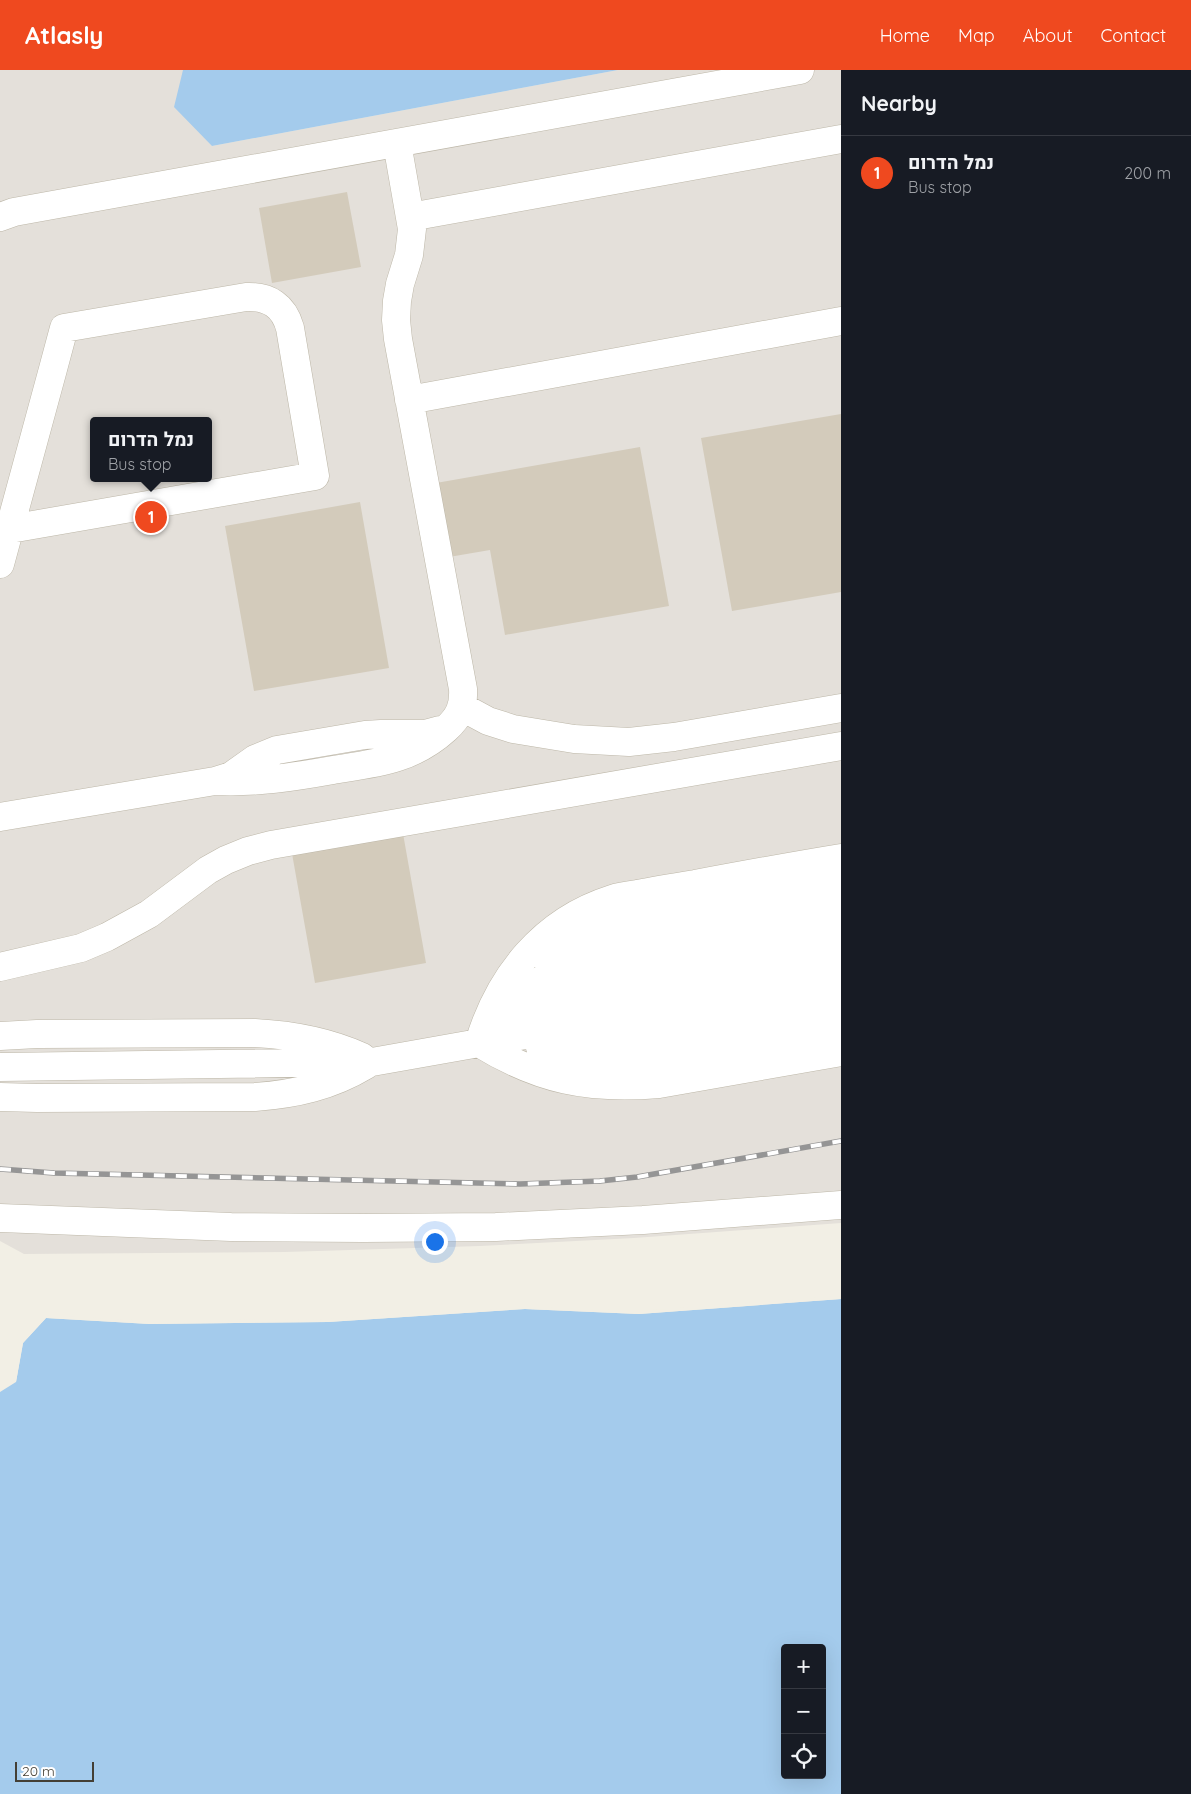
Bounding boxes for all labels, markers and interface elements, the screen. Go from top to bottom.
text: Atlasly [25,20,103,50]
text: Home [880,24,930,47]
text: Map [958,24,995,47]
text: About [1023,24,1073,47]
text: Contact [1101,24,1166,47]
text: Nearby [861,90,937,116]
text: נמל הדרום [908,150,994,174]
text: 1 [874,163,880,183]
text: 200 m [1124,163,1171,183]
text: Bus stop [908,177,972,197]
popup [90,417,212,482]
text: נמל הדרום [108,427,194,451]
text: Bus stop [108,454,172,474]
pin: 1 [135,498,167,536]
your location [422,1229,448,1255]
map controls [781,1644,826,1779]
button: + [781,1644,826,1689]
button: − [781,1689,826,1734]
button: locate [781,1734,826,1779]
scale bar [15,1759,94,1782]
text: 20 m [22,1762,55,1780]

